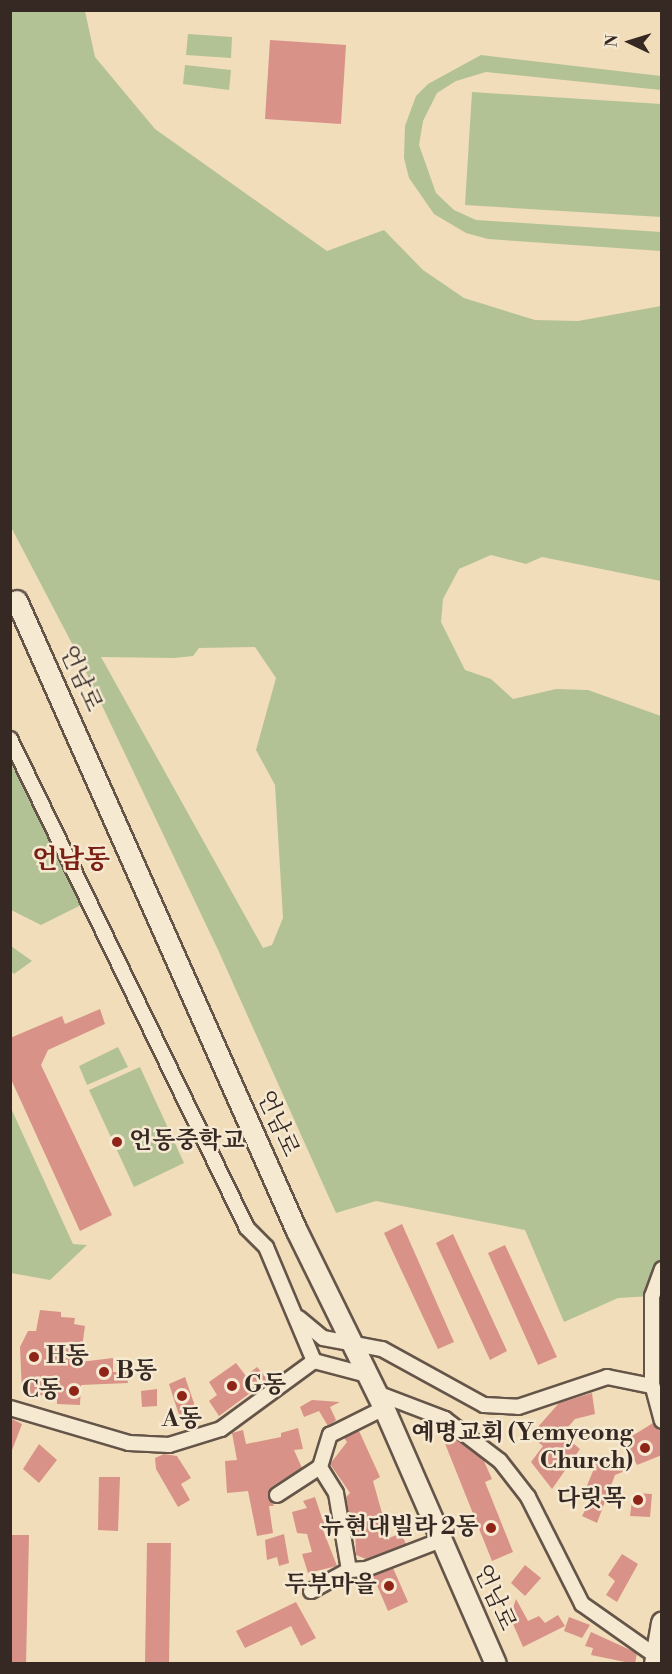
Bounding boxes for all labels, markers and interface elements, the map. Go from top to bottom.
north arrow [600,12,660,72]
text: N [602,34,622,48]
street label: 언남로 [53,641,107,717]
district label: 언남동 [32,845,110,877]
street label: 언남로 [250,1086,304,1162]
place label: 언동중학교 [129,1128,245,1156]
marker: 언동중학교 [110,1135,124,1149]
place label: H동 [46,1343,89,1371]
marker: H동 [27,1350,41,1364]
place label: B동 [116,1358,157,1386]
marker: B동 [97,1365,111,1379]
place label: G동 [244,1372,286,1400]
place label: C동 [22,1377,62,1405]
marker: G동 [225,1379,239,1393]
marker: C동 [67,1384,81,1398]
marker: A동 [175,1389,189,1403]
place label: A동 [162,1406,202,1434]
place label: 예명교회 (Yemyeong Church) [411,1420,633,1476]
marker: 예명교회 (Yemyeong Church) [638,1441,652,1455]
place label: 다릿목 [556,1486,626,1514]
marker: 다릿목 [631,1493,645,1507]
place label: 뉴현대빌라 2동 [321,1514,479,1542]
marker: 뉴현대빌라 2동 [484,1521,498,1535]
street label: 언남로 [467,1560,521,1636]
place label: 두부마을 [284,1572,377,1600]
marker: 두부마을 [382,1579,396,1593]

